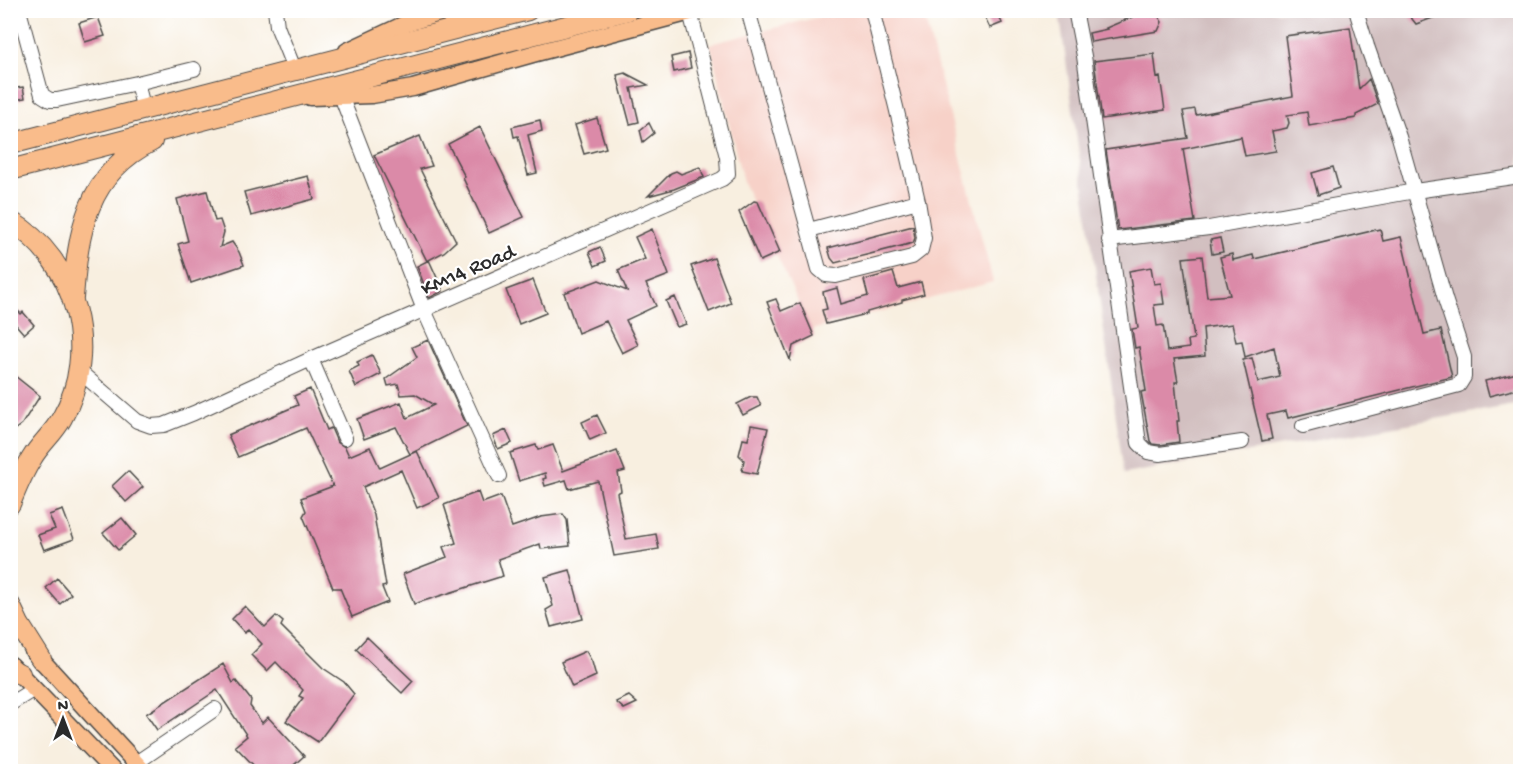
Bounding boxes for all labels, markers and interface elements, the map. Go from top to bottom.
street label: KM14 Road [417,239,522,303]
north arrow [33,689,93,749]
text: N [58,698,69,717]

